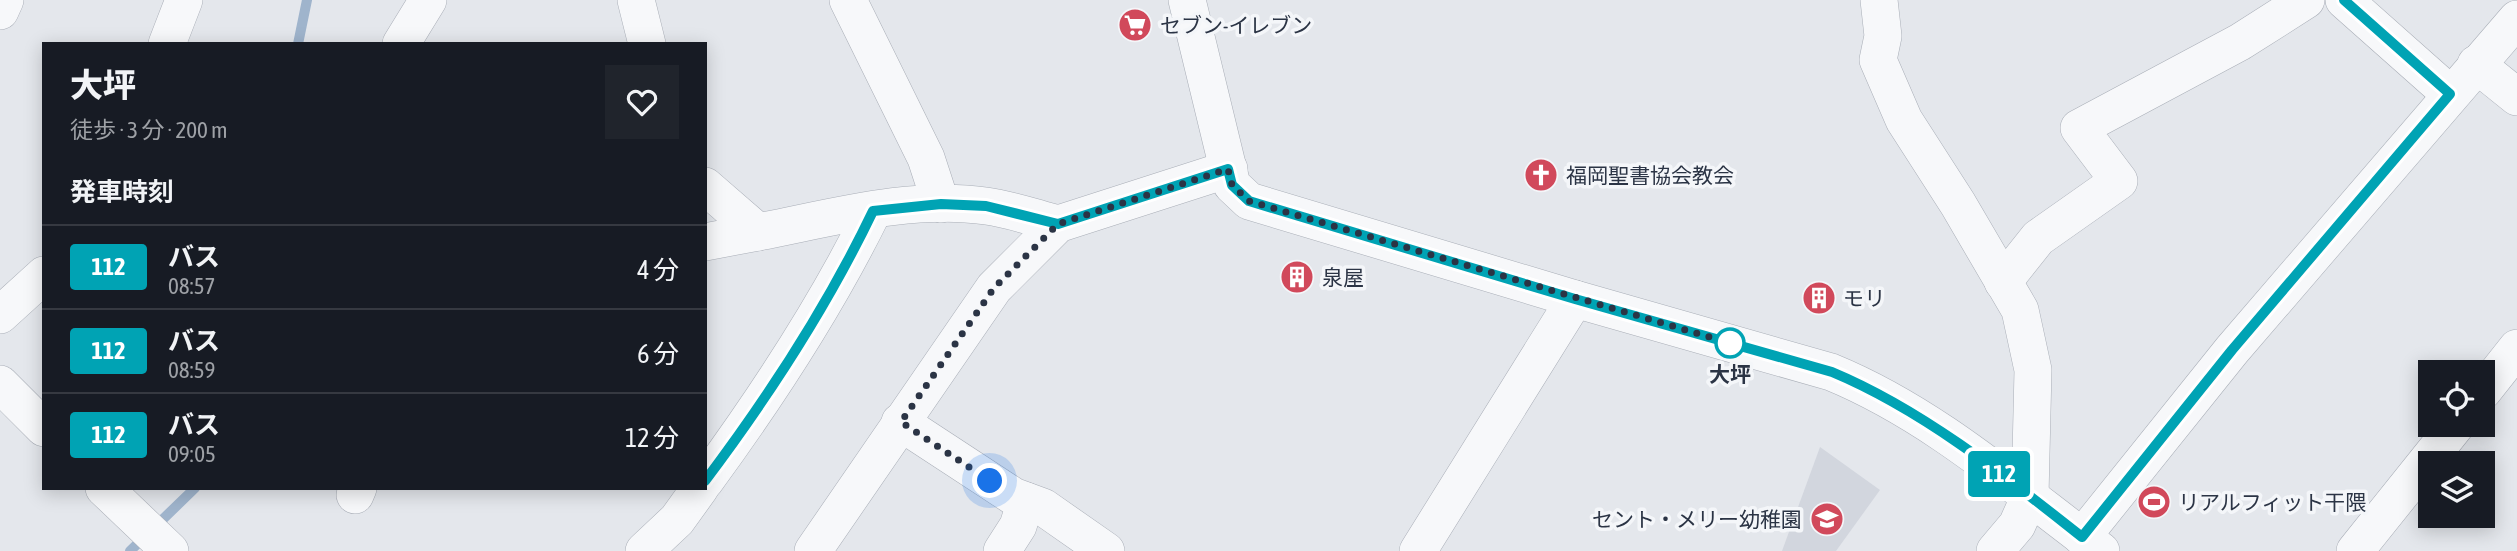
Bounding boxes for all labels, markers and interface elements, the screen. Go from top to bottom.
supermarket icon: セブン-イレブン [1116,6,1154,44]
place label: セブン-イレブン [1160,13,1312,37]
button: heart [605,65,679,139]
text: 大坪 [70,66,136,104]
text: 徒歩 · 3 分 · 200 m [70,117,228,143]
church icon: 福岡聖書協会教会 [1522,156,1560,194]
place label: 福岡聖書協会教会 [1566,163,1734,187]
text: 発車時刻 [70,177,174,207]
text: バス [168,242,220,272]
text: 112 [92,253,125,280]
text: 4 分 [637,255,679,285]
building icon: 泉屋 [1278,258,1316,296]
place label: 泉屋 [1322,265,1364,289]
text: 08:57 [168,273,215,299]
building icon: モリ [1800,279,1838,317]
place label: モリ [1843,286,1885,310]
text: バス [168,326,220,356]
marker: 大坪 [1715,328,1745,358]
text: 112 [92,337,125,364]
text: 6 分 [637,339,679,369]
text: 08:59 [168,357,215,383]
map controls [2418,360,2495,528]
button: locate [2418,360,2495,437]
place label: 大坪 [1709,362,1751,386]
text: バス [168,410,220,440]
text: 112 [92,421,125,448]
text: 12 分 [625,423,679,453]
text: 09:05 [168,441,216,467]
line badge: 112 [1959,451,2039,497]
button: layers [2418,451,2495,528]
text: 112 [1982,460,2016,487]
your location [972,463,1007,498]
sports icon: リアルフィット干隈 [2135,483,2173,521]
place label: リアルフィット干隈 [2178,490,2366,514]
school or university icon: セント・メリー幼稚園 [1808,500,1846,538]
place label: セント・メリー幼稚園 [1592,507,1802,531]

